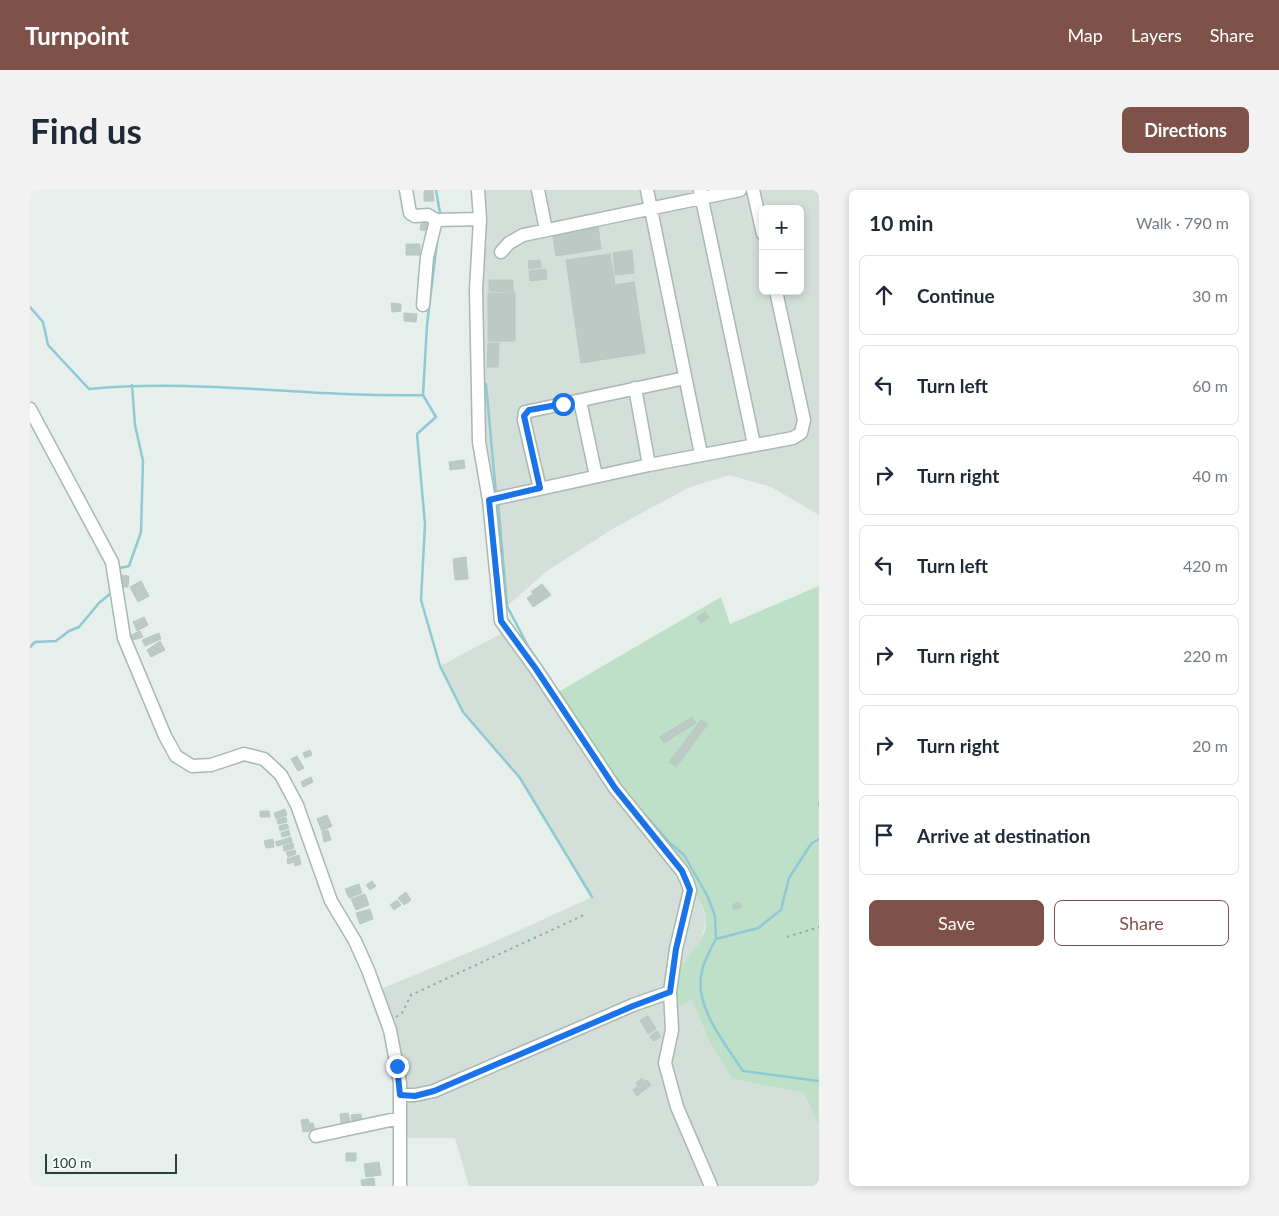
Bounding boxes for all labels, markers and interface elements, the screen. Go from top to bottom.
text: Turnpoint [25,21,129,50]
text: Map [1067,24,1103,46]
text: Layers [1131,24,1182,46]
text: Share [1210,24,1254,46]
button: Directions [1122,107,1249,153]
text: Find us [30,109,142,151]
map controls [759,205,804,295]
button: + [759,205,804,250]
text: 10 min [869,210,933,235]
text: Walk · 790 m [1136,213,1229,232]
button: − [759,250,804,295]
icon: ahead [870,281,898,309]
text: Continue [917,284,995,307]
text: 30 m [1192,286,1228,305]
icon: left [870,371,898,399]
text: Turn left [917,374,988,397]
text: 60 m [1192,376,1228,395]
route start [552,393,575,416]
icon: right [870,461,898,489]
text: Turn right [917,464,999,487]
text: 40 m [1192,466,1228,485]
icon: left [870,551,898,579]
text: Turn left [917,554,988,577]
text: 420 m [1183,556,1228,575]
icon: right [870,641,898,669]
text: Turn right [917,644,999,667]
text: 220 m [1183,646,1228,665]
icon: right [870,731,898,759]
text: Turn right [917,734,999,757]
text: 20 m [1192,736,1228,755]
icon: arrive [870,821,898,849]
text: Arrive at destination [917,824,1090,847]
button: Save [869,900,1044,946]
button: Share [1054,900,1229,946]
route end [386,1055,409,1078]
scale bar [45,1151,178,1174]
text: 100 m [52,1154,91,1171]

